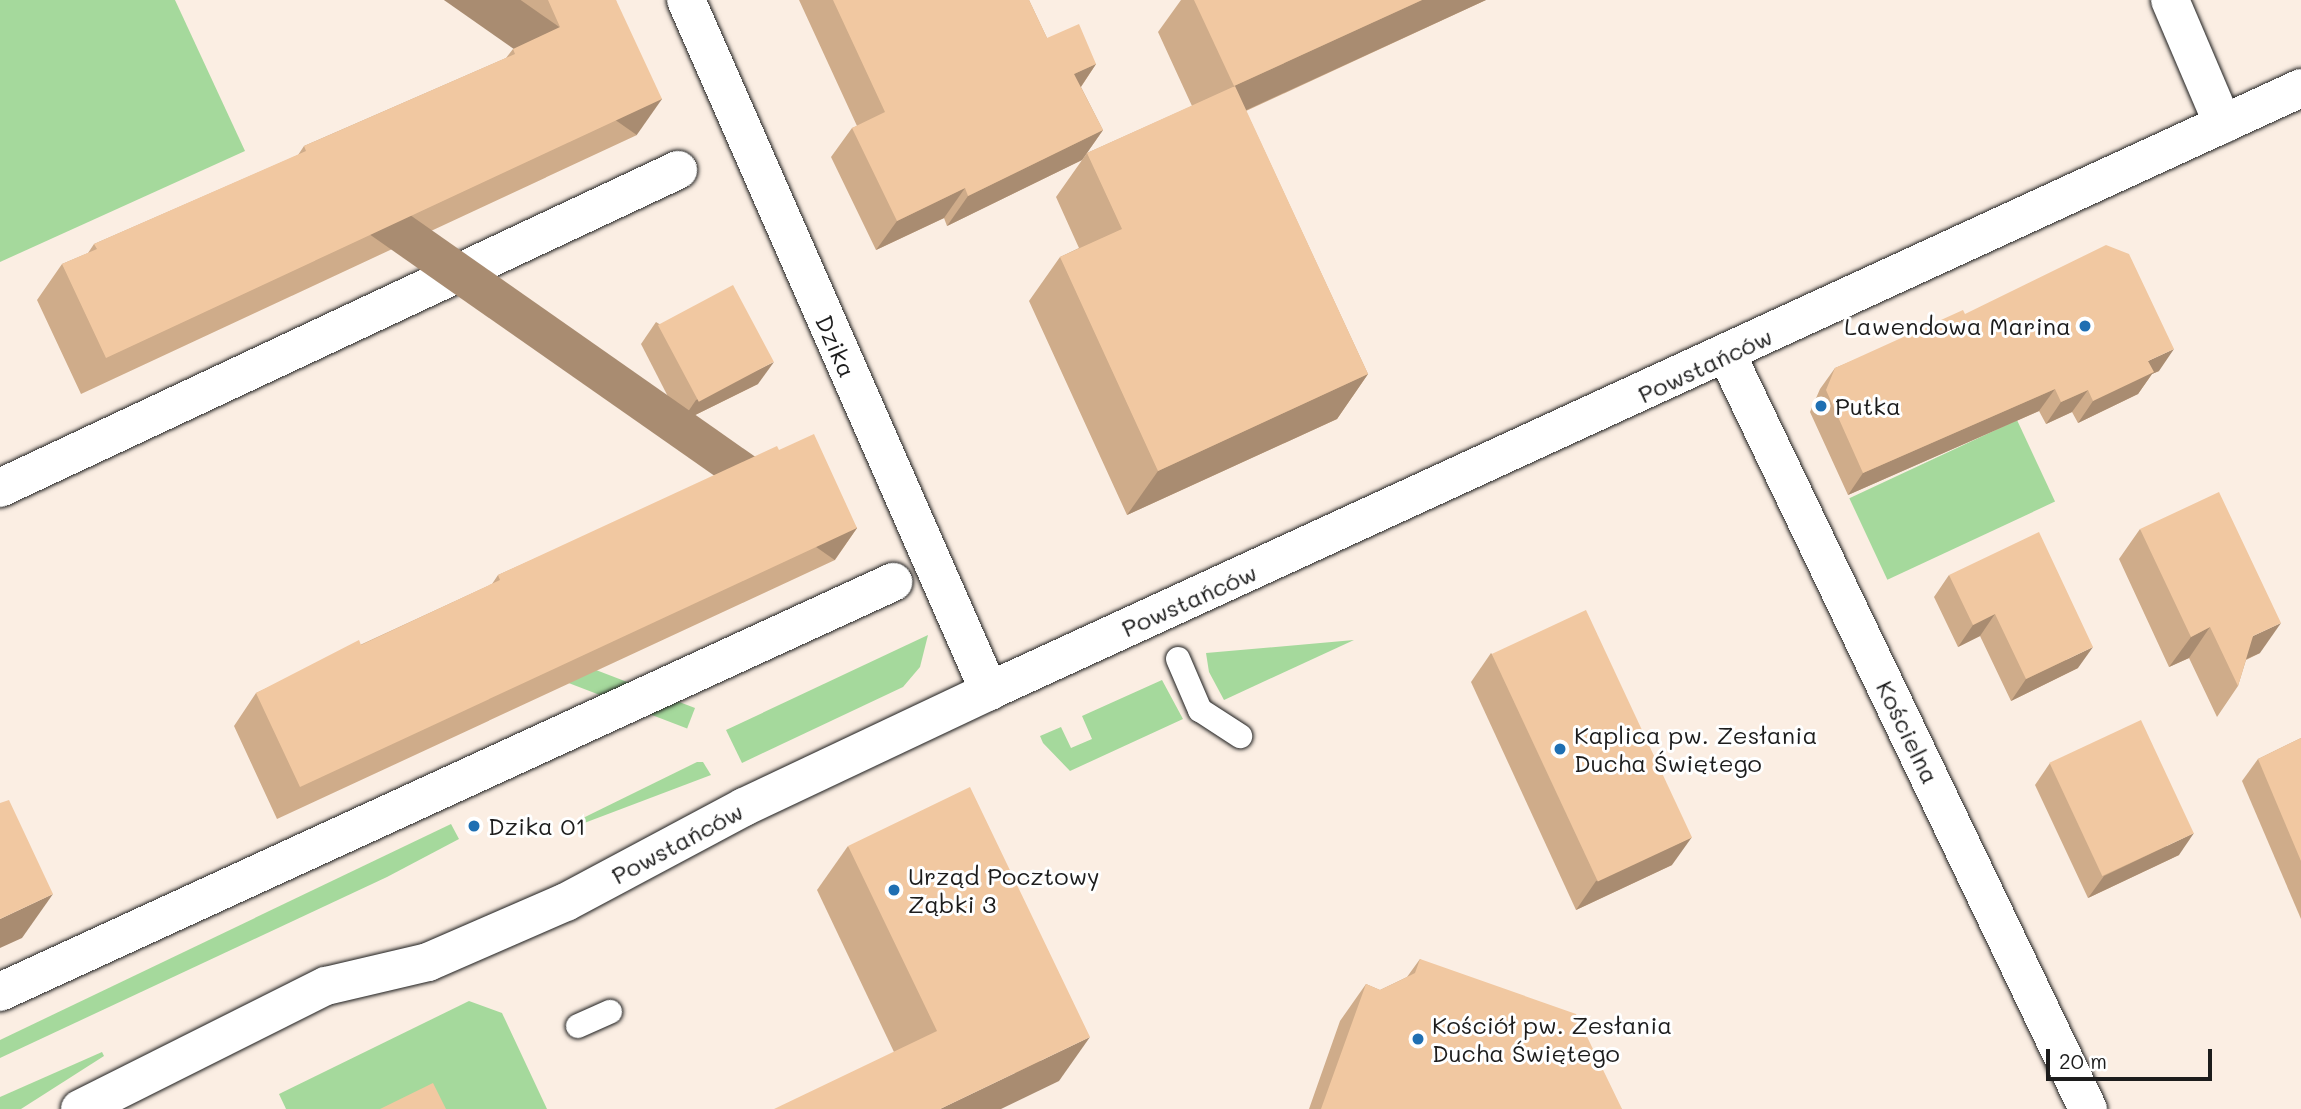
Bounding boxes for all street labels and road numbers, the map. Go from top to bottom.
street label: Dzika [810,311,862,381]
street label: Powstańców [1633,321,1777,409]
street label: Powstańców [1117,557,1261,643]
street label: Kościelna [1871,676,1945,788]
street label: Powstańców [606,796,748,890]

